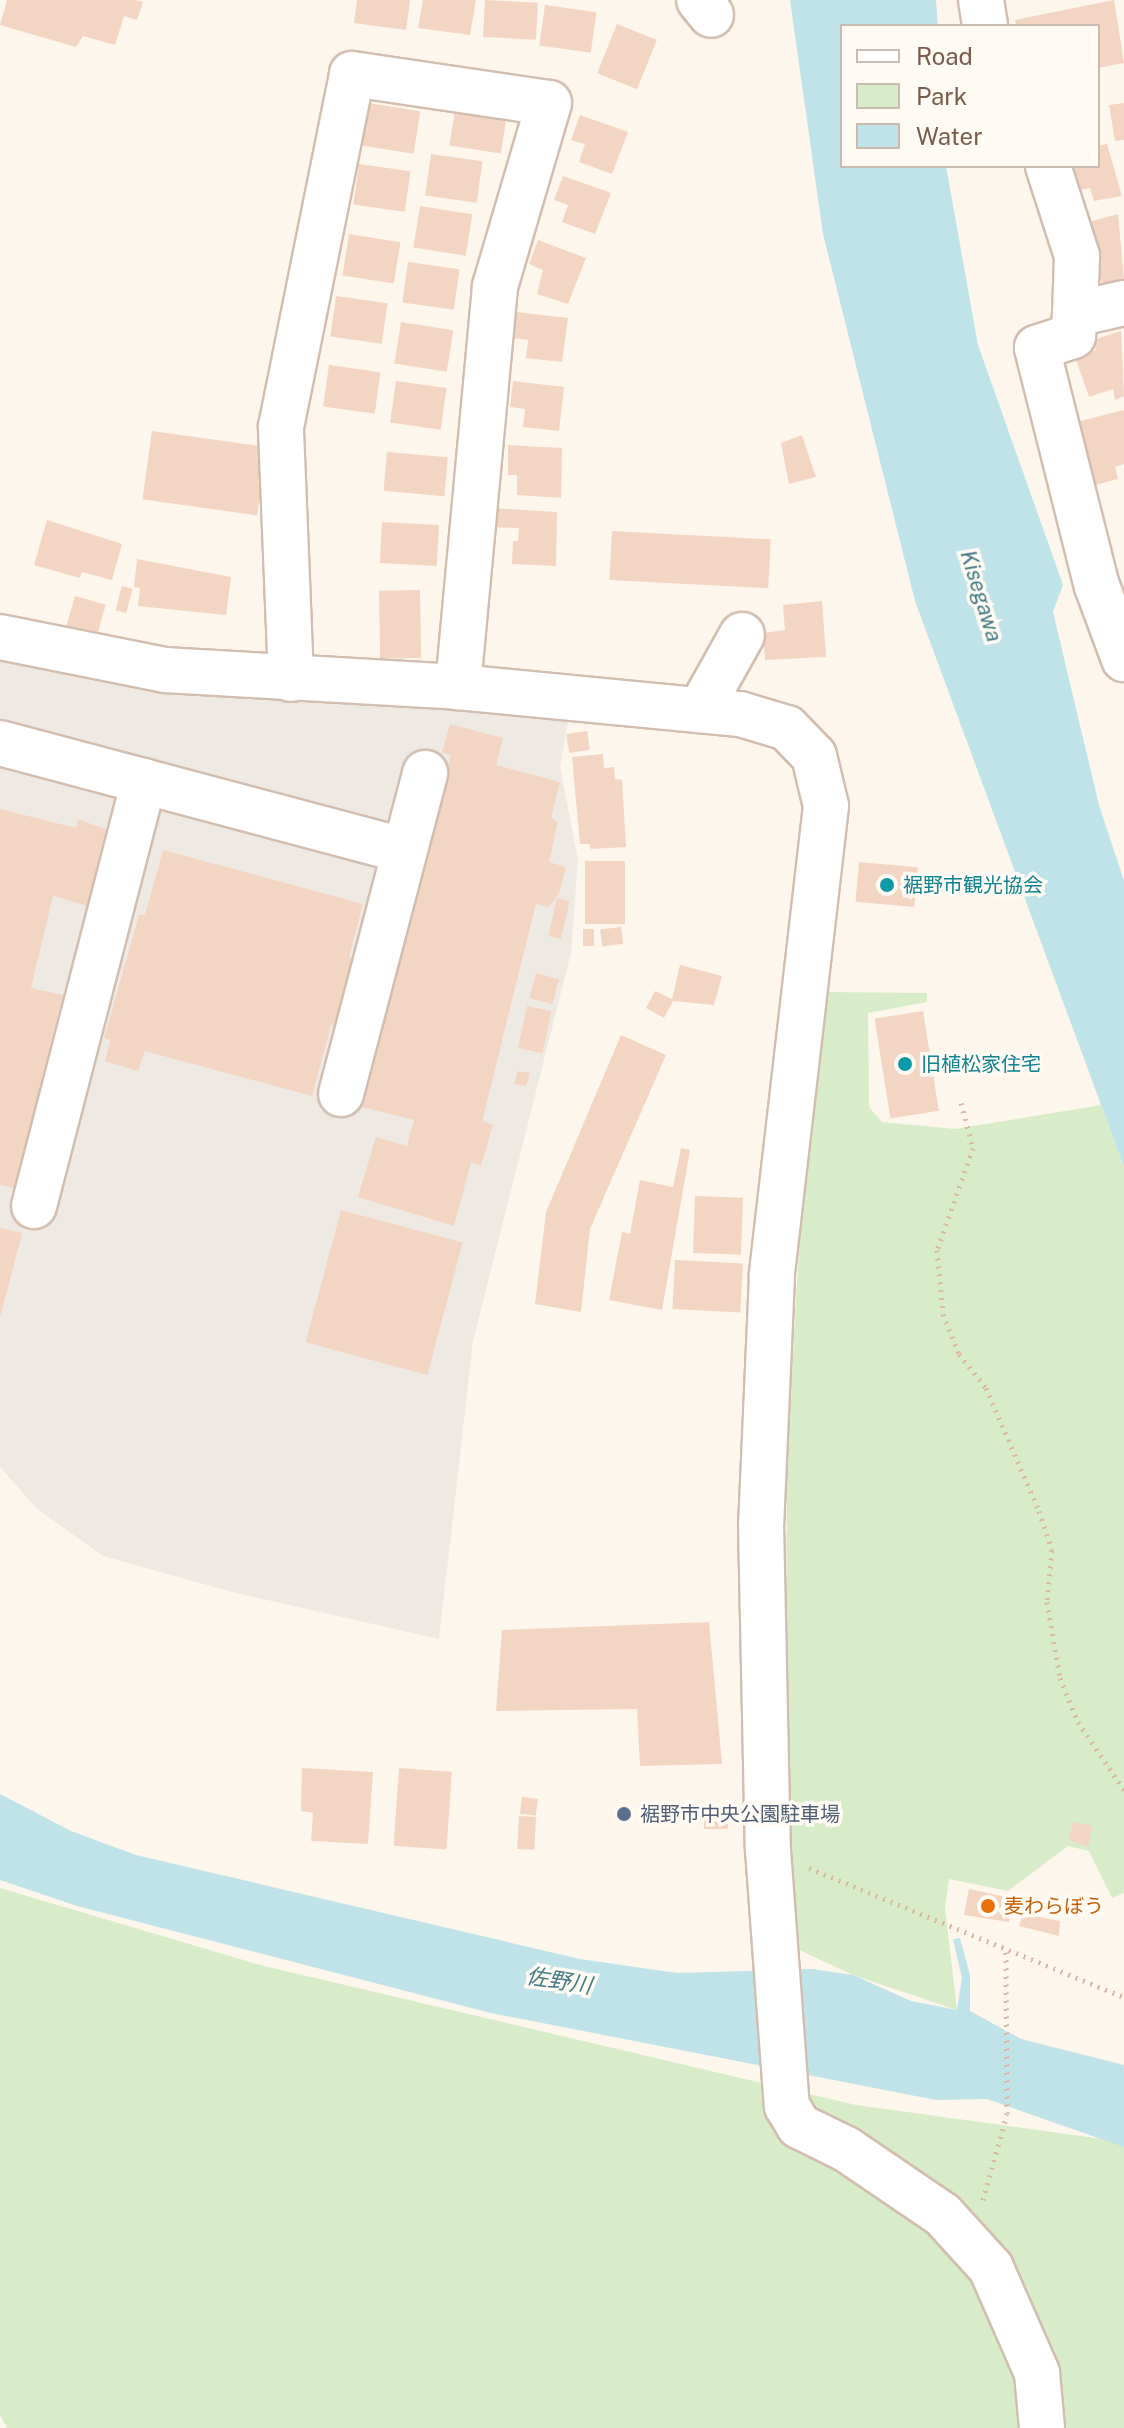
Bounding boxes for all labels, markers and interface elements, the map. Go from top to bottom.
legend [840,24,1100,168]
text: Road [916,42,973,70]
text: Park [916,82,967,110]
text: Water [916,122,983,150]
water label: Kisegawa [955,547,1007,645]
place label: 裾野市観光協会 [903,873,1043,897]
marker: 裾野市観光協会 [878,876,896,894]
place label: 旧植松家住宅 [921,1052,1041,1076]
marker: 旧植松家住宅 [896,1055,914,1073]
place label: 裾野市中央公園駐車場 [640,1802,840,1826]
marker: 裾野市中央公園駐車場 [615,1805,633,1823]
place label: 麦わらぼう [1004,1894,1104,1918]
marker: 麦わらぼう [979,1897,997,1915]
water label: 佐野川 [524,1963,594,1999]

